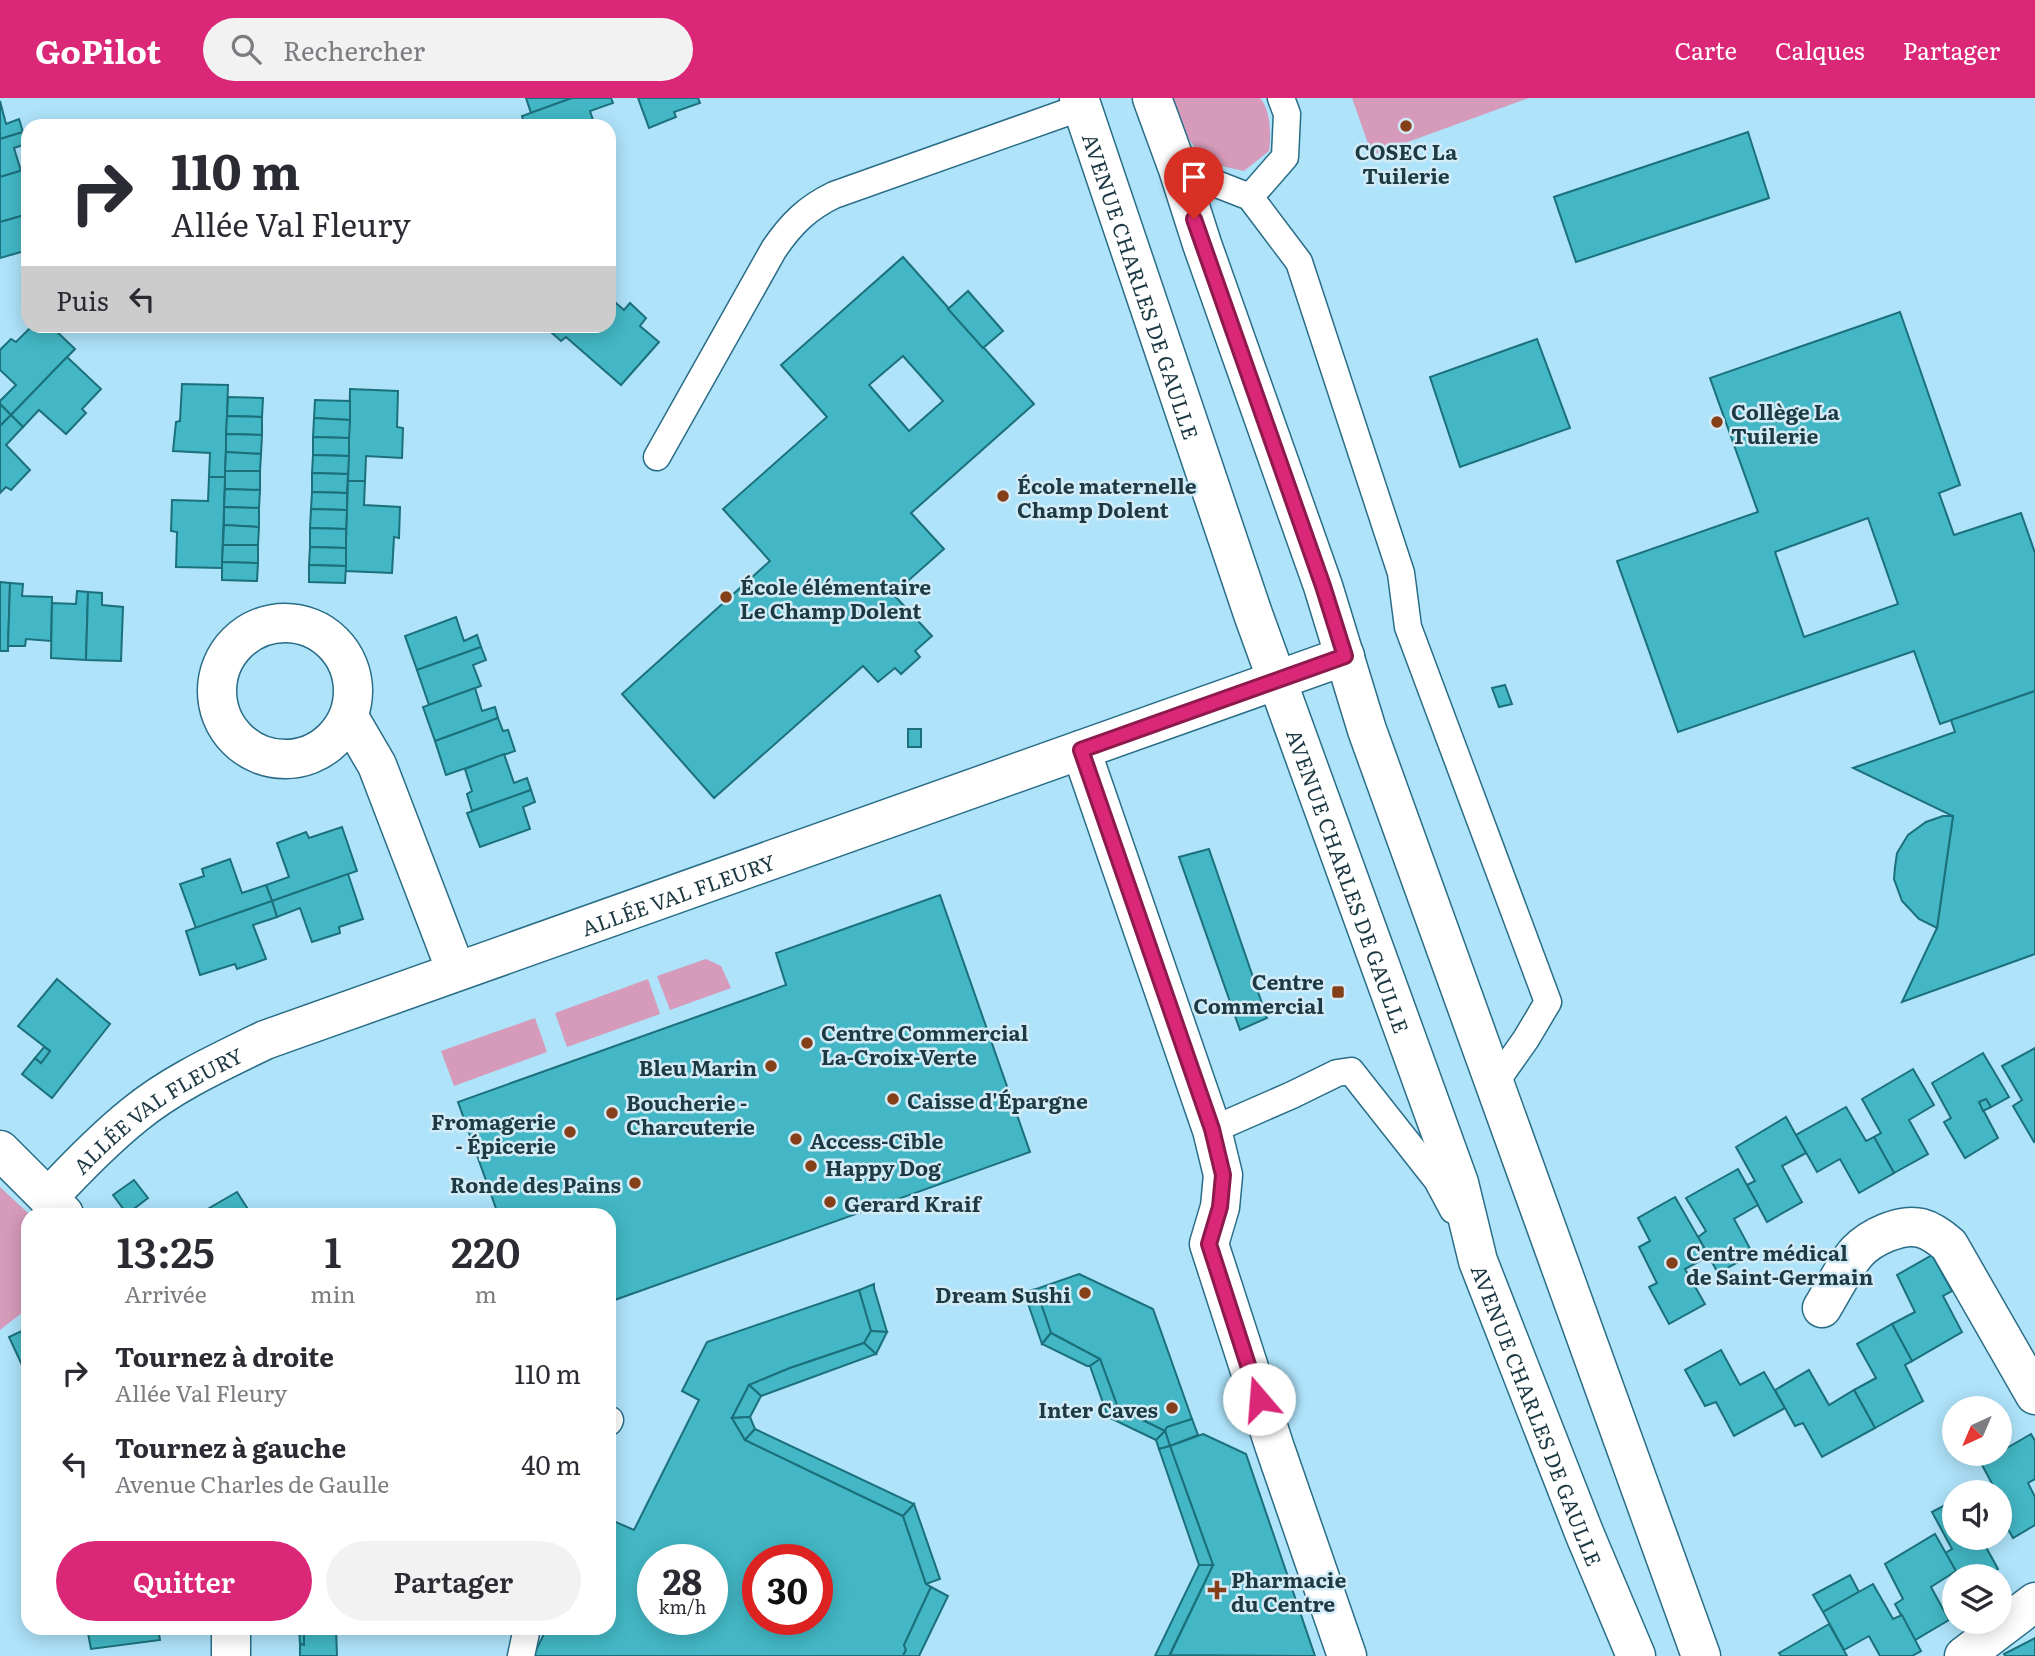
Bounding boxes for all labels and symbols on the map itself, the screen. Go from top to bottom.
marker: COSEC La Tuilerie [1398,118,1414,134]
street label: AVENUE CHARLES DE GAULLE [1076,128,1208,443]
place label: COSEC La Tuilerie [1355,135,1458,190]
pin [1164,147,1224,219]
place label: Collège La Tuilerie [1731,395,1840,450]
marker: Collège La Tuilerie [1709,414,1725,430]
place label: École maternelle Champ Dolent [1017,469,1197,524]
marker: École maternelle Champ Dolent [995,488,1011,504]
place label: École élémentaire Le Champ Dolent [740,570,931,625]
marker: École élémentaire Le Champ Dolent [718,589,734,605]
street label: AVENUE CHARLES DE GAULLE [1280,724,1419,1037]
street label: ALLÉE VAL FLEURY [577,845,779,942]
place label: Centre Commercial [1193,965,1324,1020]
marker: Centre Commercial [1330,984,1346,1000]
place label: Centre Commercial La-Croix-Verte [821,1016,1029,1071]
marker: Centre Commercial La-Croix-Verte [799,1035,815,1051]
street label: ALLÉE VAL FLEURY [65,1038,247,1180]
place label: Bleu Marin [639,1051,757,1082]
marker: Bleu Marin [763,1058,779,1074]
place label: Caisse d'Épargne [907,1084,1088,1115]
place label: Boucherie - Charcuterie [626,1086,755,1141]
marker: Caisse d'Épargne [885,1091,901,1107]
place label: Fromagerie - Épicerie [431,1105,556,1160]
marker: Boucherie - Charcuterie [604,1105,620,1121]
marker: Fromagerie - Épicerie [562,1124,578,1140]
place label: Access-Cible [810,1124,944,1155]
marker: Access-Cible [788,1131,804,1147]
place label: Happy Dog [825,1151,941,1182]
marker: Happy Dog [803,1158,819,1174]
place label: Ronde des Pains [450,1168,621,1199]
marker: Ronde des Pains [627,1175,643,1191]
place label: Gerard Kraif [844,1187,983,1218]
marker: Gerard Kraif [822,1194,838,1210]
place label: Centre médical de Saint-Germain [1686,1236,1874,1291]
marker: Centre médical de Saint-Germain [1664,1255,1680,1271]
street label: AVENUE CHARLES DE GAULLE [1465,1259,1612,1570]
place label: Dream Sushi [935,1278,1071,1309]
marker: Dream Sushi [1077,1285,1093,1301]
position arrow [1222,1362,1296,1436]
place label: Inter Caves [1038,1393,1158,1424]
north arrow [1942,1396,2012,1466]
marker: Inter Caves [1164,1400,1180,1416]
speed limit sign: 30 [742,1544,833,1635]
place label: Pharmacie du Centre [1231,1563,1346,1618]
marker: Pharmacie du Centre [1209,1582,1225,1598]

